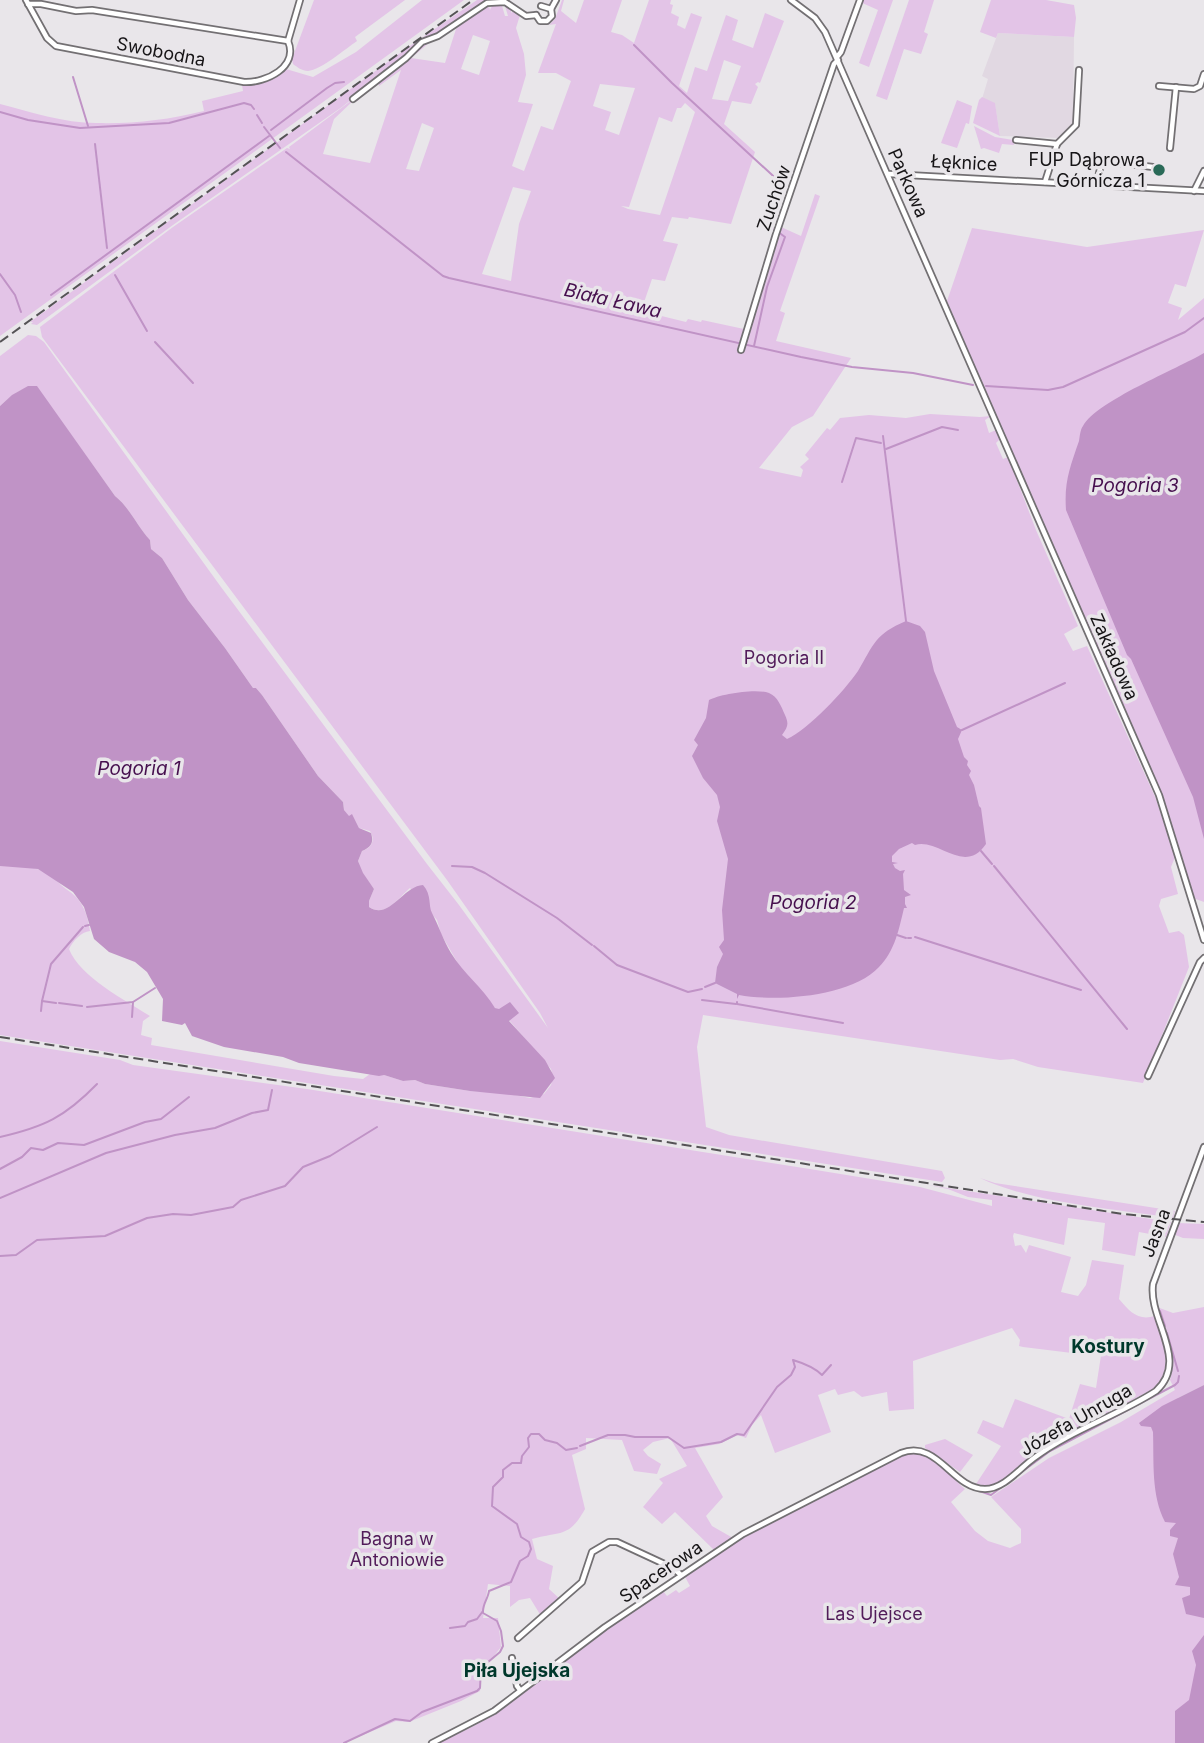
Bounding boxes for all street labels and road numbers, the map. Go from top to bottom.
street label: Swobodna [115,33,207,70]
street label: Parkowa [884,145,933,221]
street label: Łęknice [930,150,998,175]
street label: Zuchów [753,162,795,233]
street label: Zakładowa [1086,610,1143,703]
street label: Jasna [1137,1205,1174,1260]
street label: Józefa Unruga [1016,1379,1135,1460]
street label: Spacerowa [615,1536,706,1607]

